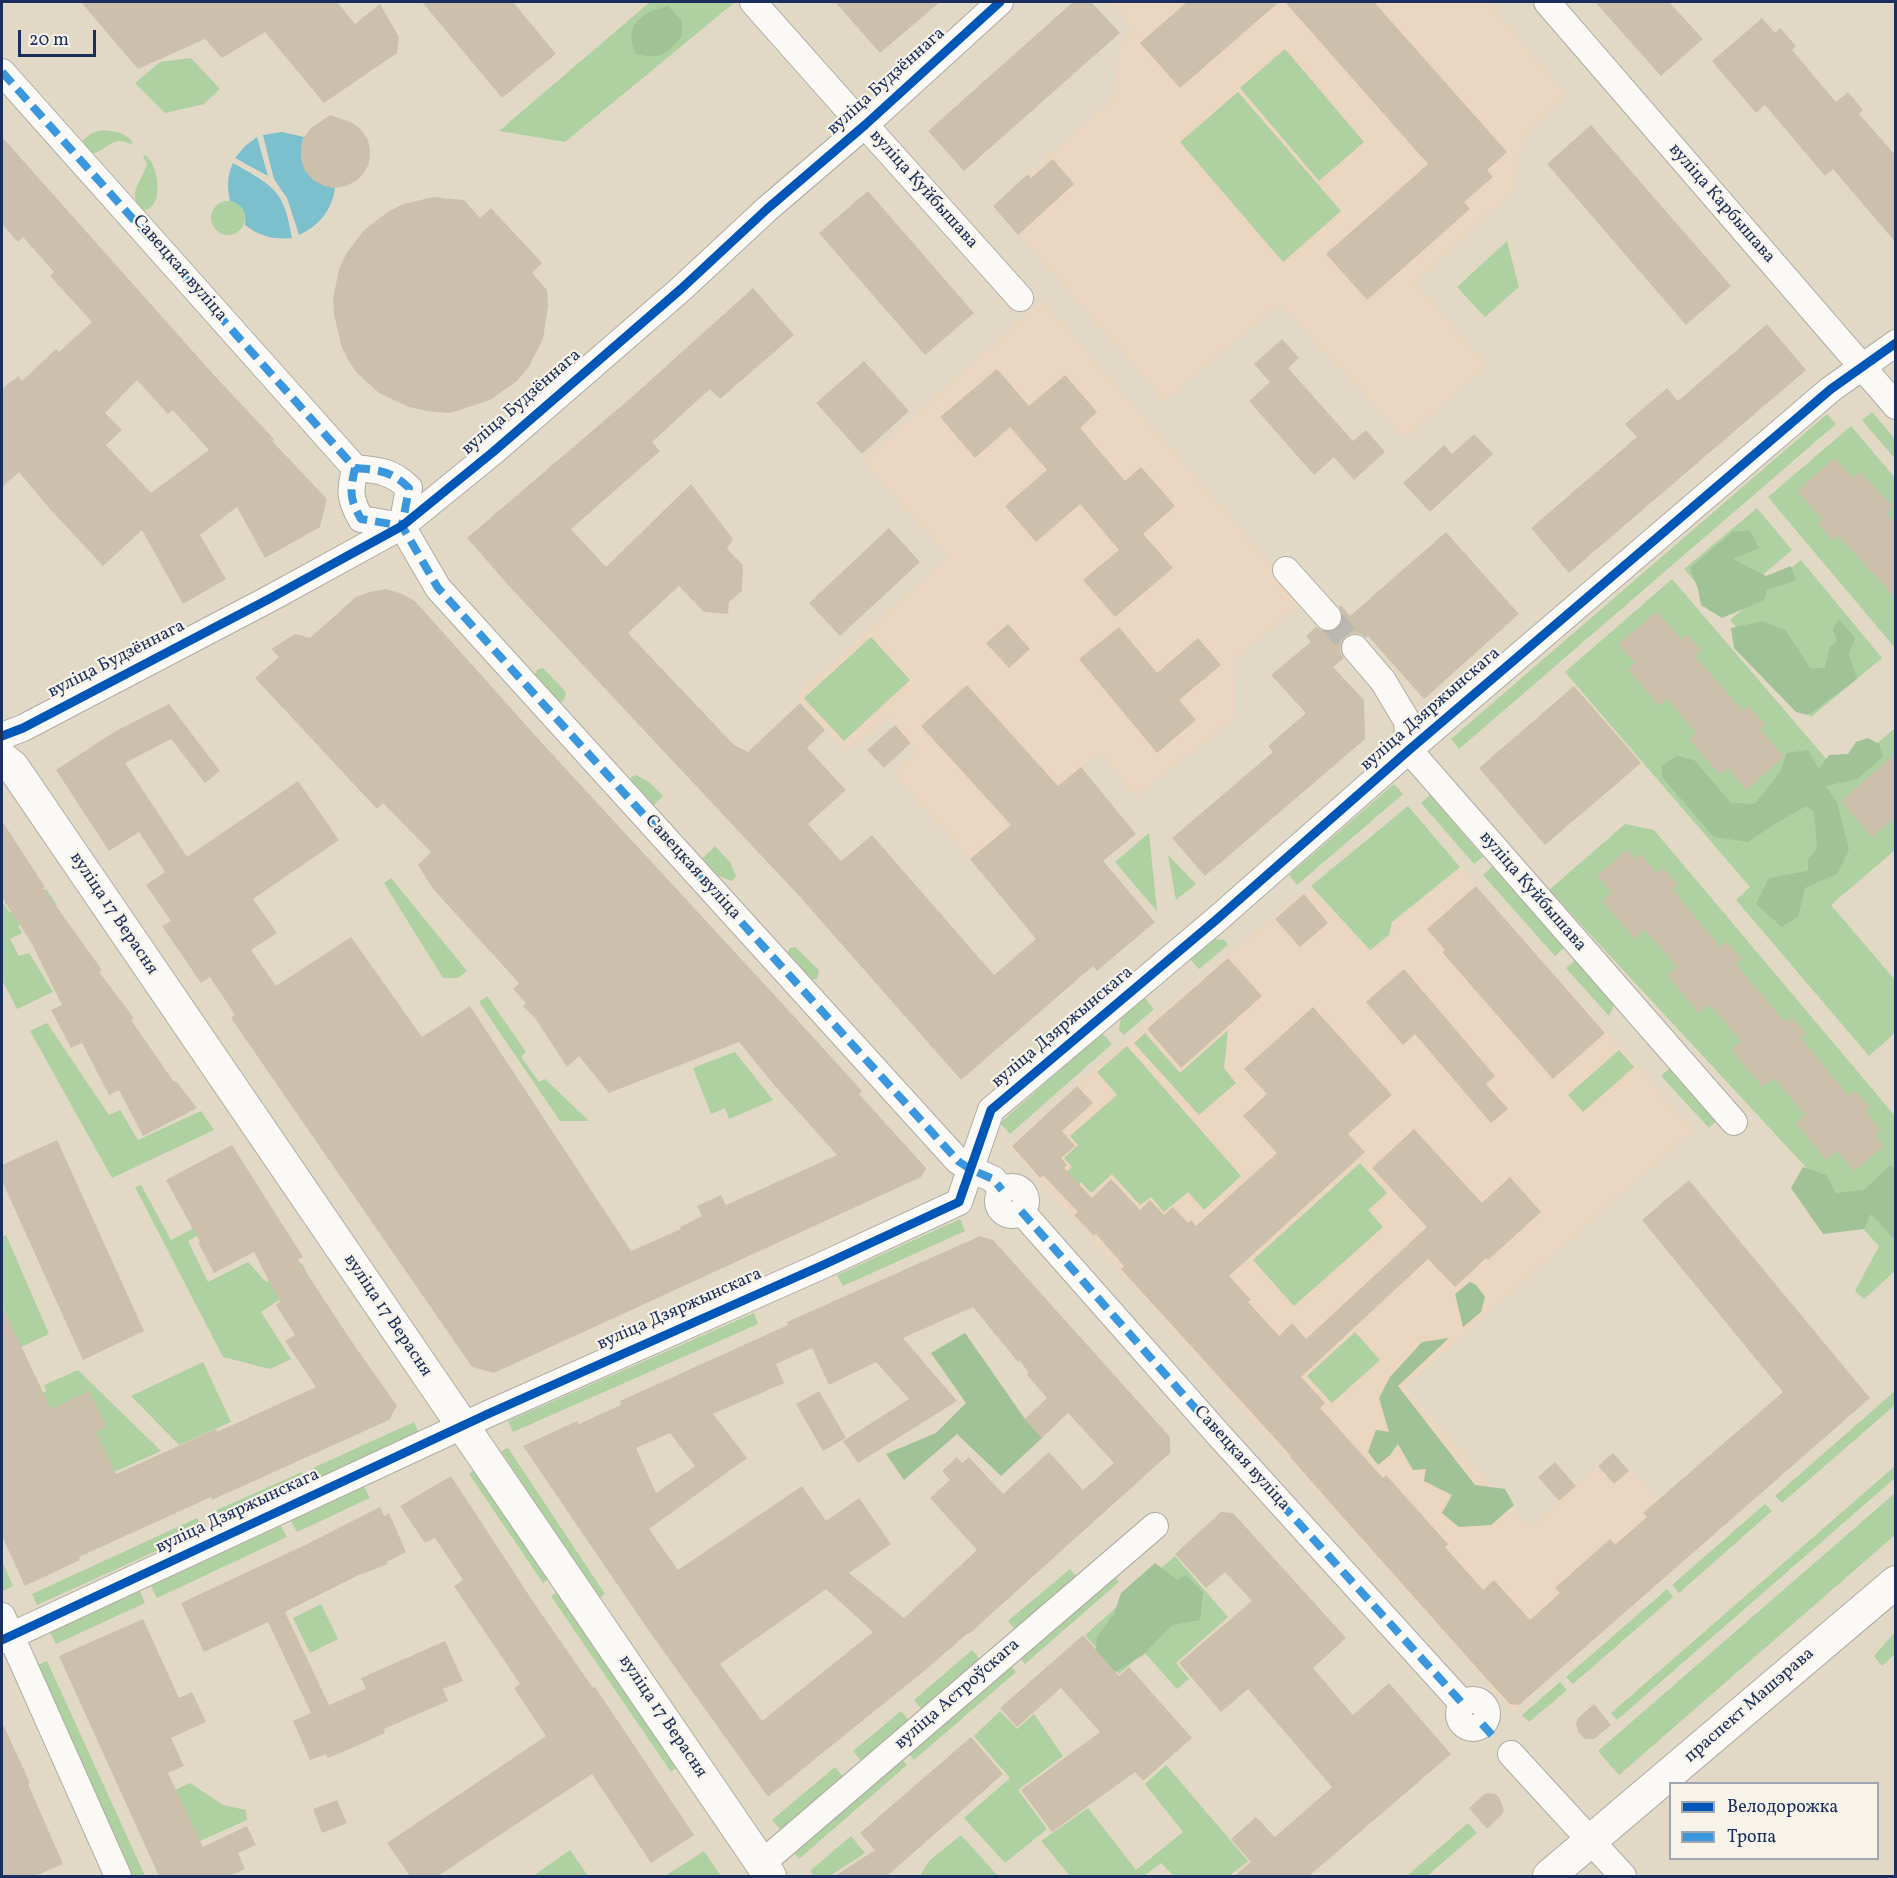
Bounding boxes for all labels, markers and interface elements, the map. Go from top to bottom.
scale bar [21,18,99,56]
street label: вуліца Будзённага [824,23,950,141]
text: 20 m [29,28,69,53]
street label: вуліца Куйбышава [864,126,982,254]
street label: вуліца Карбышава [1663,140,1779,268]
street label: Савецкая вуліца [127,211,231,327]
street label: вуліца Будзённага [458,345,586,461]
street label: вуліца Будзённага [45,616,189,704]
street label: вуліца Дзяржынскага [1357,643,1505,777]
street label: Савецкая вуліца [639,811,745,925]
street label: вуліца Куйбышава [1474,827,1590,957]
street label: вуліца 17 Верасня [64,849,162,979]
street label: вуліца Дзяржынскага [988,962,1138,1094]
street label: вуліца 17 Верасня [338,1251,436,1381]
street label: вуліца Дзяржынскага [594,1264,766,1356]
street label: Савецкая вуліца [1188,1402,1294,1516]
street label: вуліца Дзяржынскага [153,1465,323,1559]
street label: вуліца Астроўскага [891,1635,1025,1755]
street label: праспект Машэрава [1681,1644,1819,1768]
street label: вуліца 17 Верасня [613,1652,711,1782]
legend [1669,1782,1879,1860]
text: Велодорожка [1727,1795,1838,1820]
text: Тропа [1727,1825,1776,1850]

